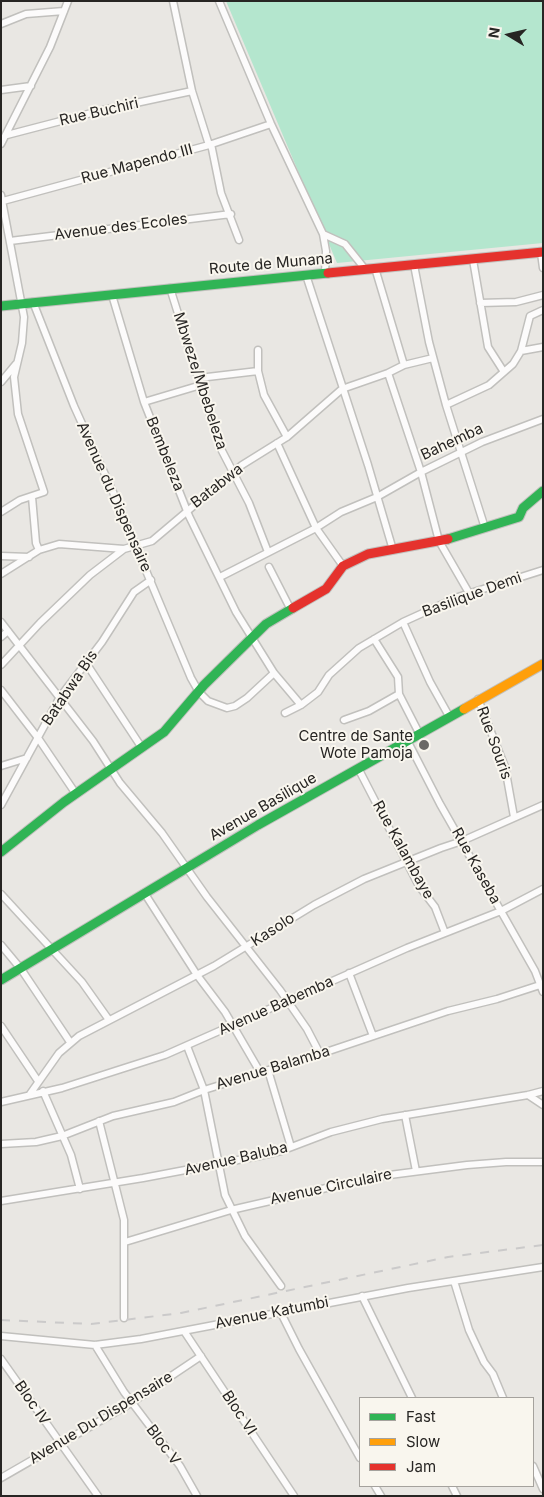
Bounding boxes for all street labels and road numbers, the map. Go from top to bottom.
street label: Rue Buchiri [58,94,140,130]
street label: Rue Mapendo III [79,140,195,188]
street label: Avenue des Ecoles [53,210,189,244]
street label: Route de Munana [208,250,334,278]
street label: Mbweze/Mbebeleza [169,310,231,452]
street label: Bembeleza [142,414,188,494]
street label: Avenue du Dispensaire [73,419,155,575]
street label: Bahemba [418,420,486,464]
street label: Batabwa [187,460,247,512]
street label: Basilique Demi [420,569,524,621]
street label: Batabwa Bis [38,647,102,729]
street label: Rue Souris [472,704,516,782]
street label: Avenue Basilique [206,769,320,845]
street label: Rue Kalambaye [369,798,437,902]
street label: Rue Kaseba [448,825,504,907]
street label: Kasolo [248,909,298,951]
street label: Avenue Babemba [216,973,336,1039]
street label: Avenue Balamba [214,1042,332,1094]
street label: Avenue Baluba [183,1138,289,1180]
street label: Avenue Circulaire [268,1165,394,1209]
street label: Avenue Katumbi [214,1293,330,1333]
street label: Avenue Du Dispensaire [26,1368,176,1468]
street label: Bloc IV [10,1378,54,1428]
street label: Bloc VI [218,1387,260,1439]
street label: Bloc V [142,1421,184,1469]

